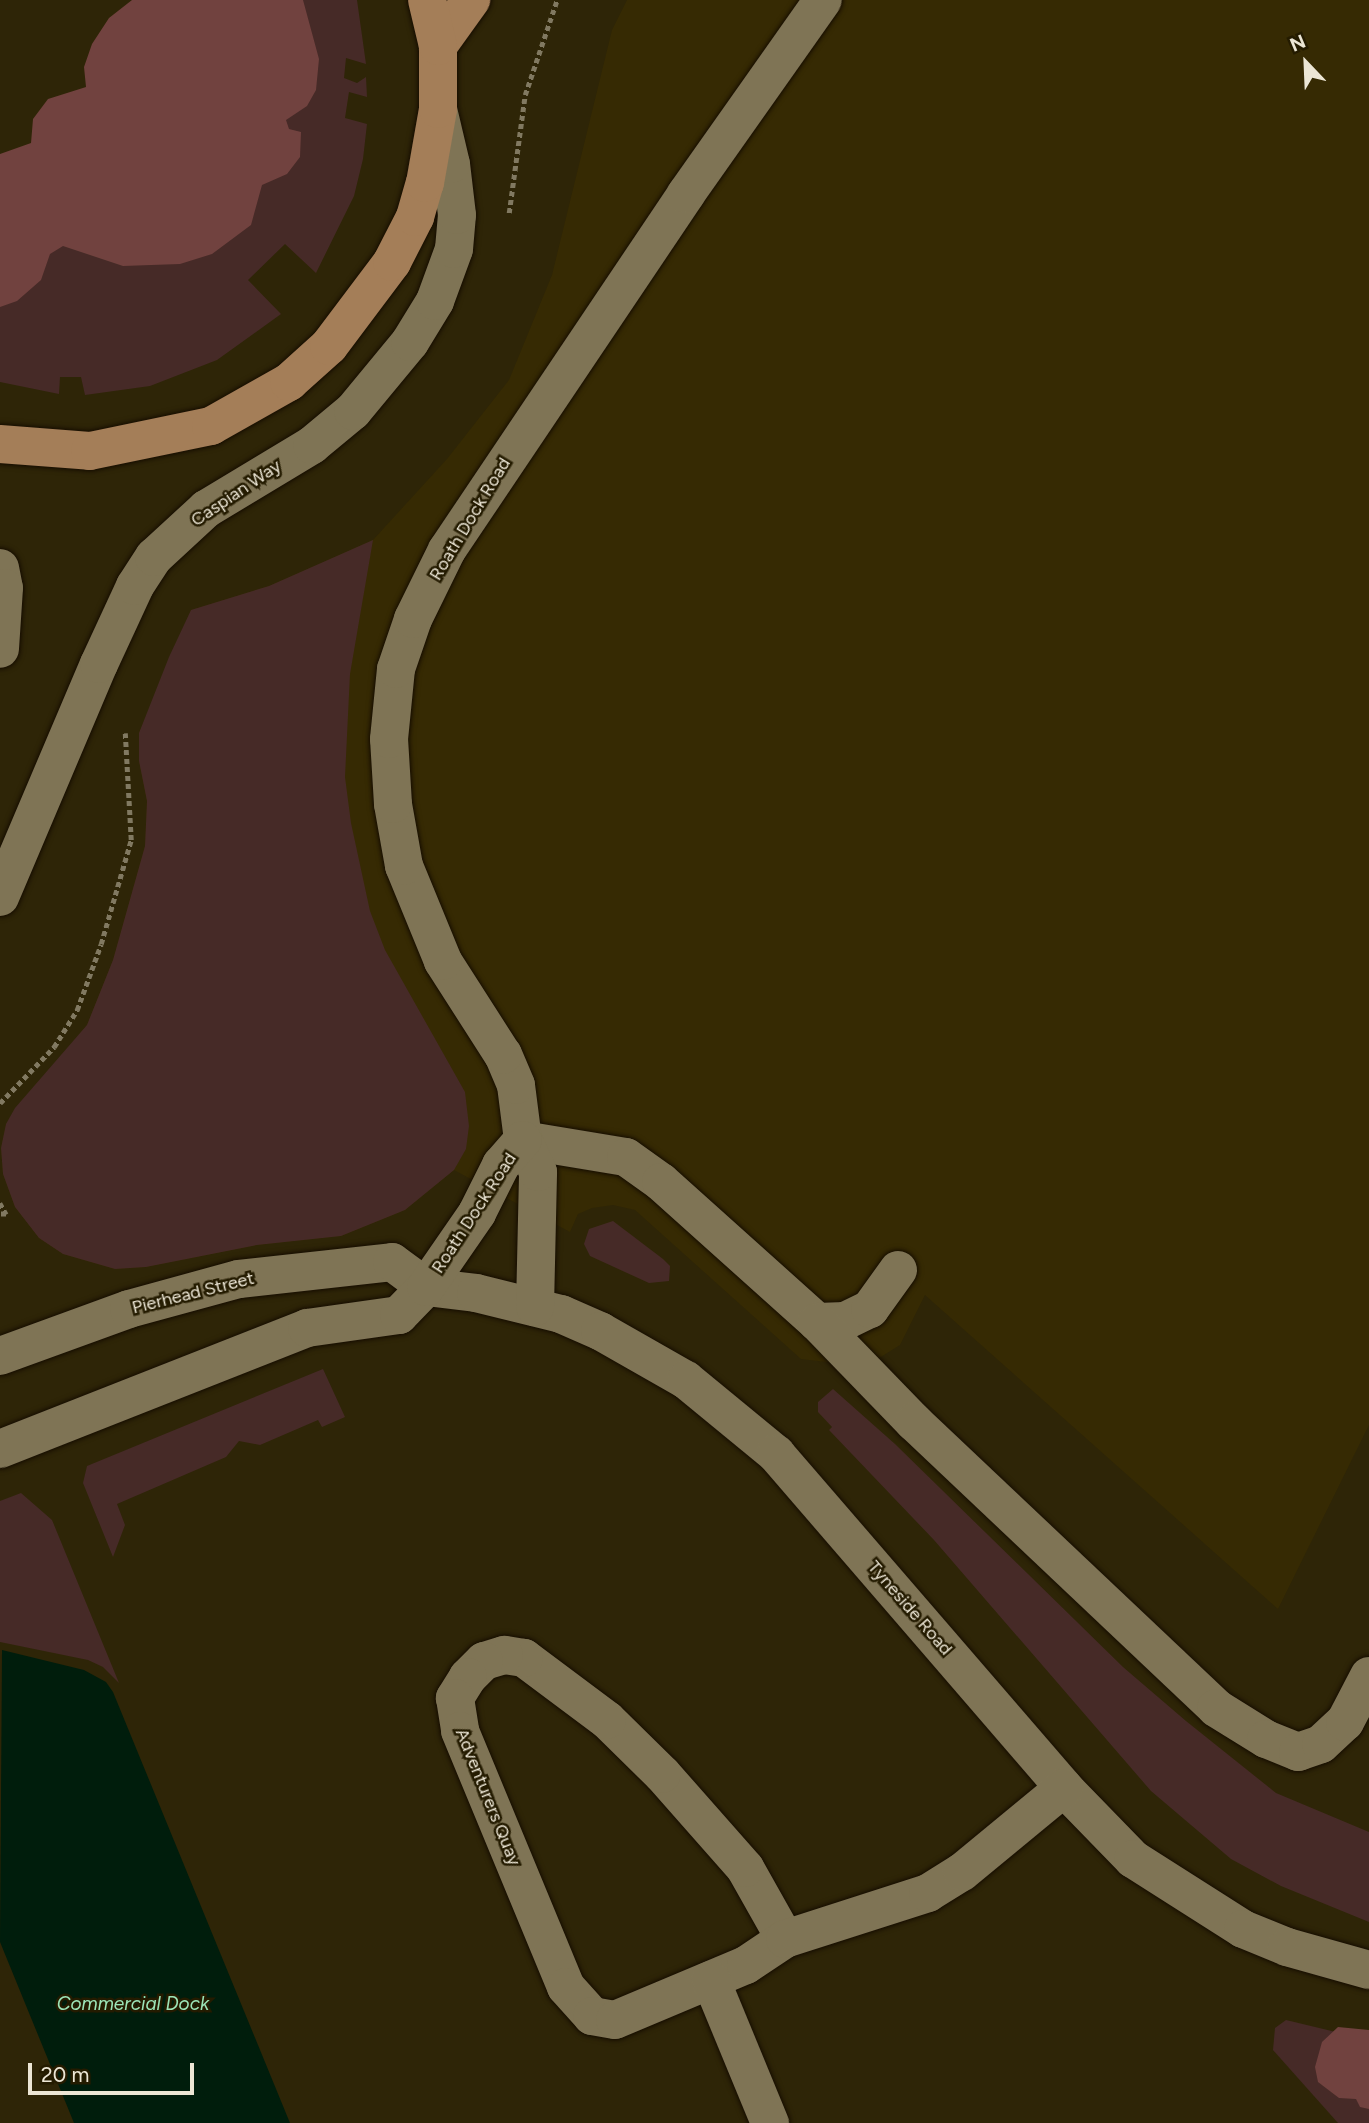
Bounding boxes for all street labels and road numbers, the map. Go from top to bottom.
street label: Roath Dock Road [425,454,515,584]
street label: Caspian Way [187,455,285,531]
street label: Roath Dock Road [427,1149,521,1277]
street label: Pierhead Street [130,1267,256,1319]
street label: Tyneside Road [863,1556,957,1660]
street label: Adventurers Quay [451,1725,525,1869]

